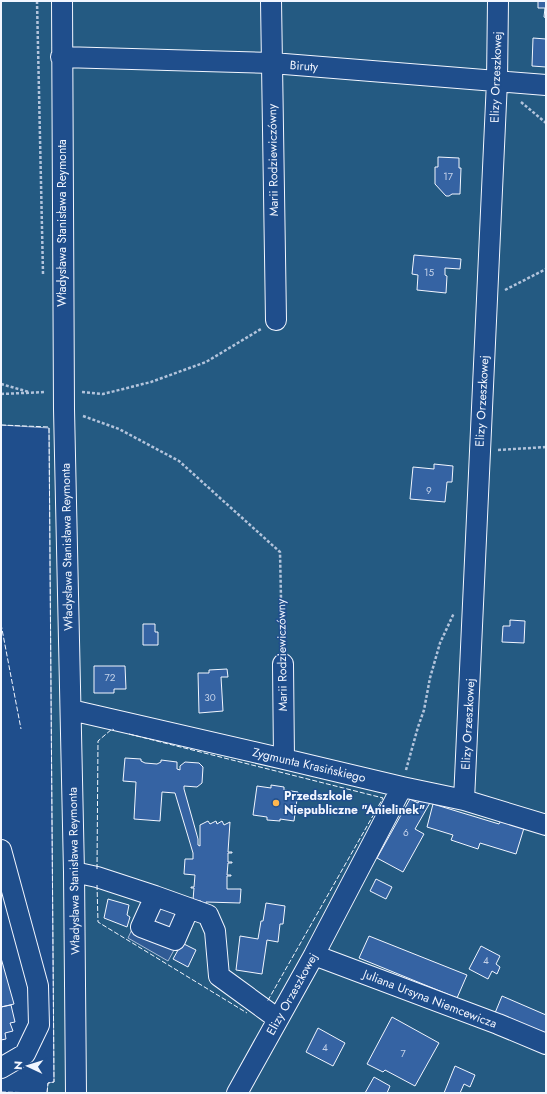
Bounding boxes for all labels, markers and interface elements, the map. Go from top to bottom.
street label: Elizy Orzeszkowej [485,31,507,123]
street label: Biruty [289,56,320,76]
street label: Marii Rodziewiczówny [263,103,283,216]
street label: Władysława Stanisława Reymonta [53,139,71,307]
house number: 17 [443,169,454,184]
house number: 15 [424,265,434,280]
street label: Elizy Orzeszkowej [471,355,493,447]
street label: Władysława Stanisława Reymonta [57,463,77,631]
house number: 9 [426,483,432,498]
street label: Marii Rodziewiczówny [272,598,292,711]
house number: 72 [105,670,116,685]
street label: Elizy Orzeszkowej [457,678,479,770]
house number: 30 [204,690,216,705]
street label: Zygmunta Krasińskiego [251,743,368,787]
street label: Władysława Stanisława Reymonta [64,787,84,955]
place label: Przedszkole Niepubliczne "Anielinek" [284,787,425,819]
marker: Przedszkole Niepubliczne "Anielinek" [271,798,281,808]
house number: 6 [403,825,409,840]
street label: Elizy Orzeszkowej [262,950,322,1038]
house number: 4 [483,953,489,968]
street label: Juliana Ursyna Niemcewicza [359,964,500,1033]
house number: 4 [322,1040,328,1055]
north arrow [8,1046,48,1086]
house number: 7 [400,1046,406,1061]
text: N [10,1060,26,1070]

